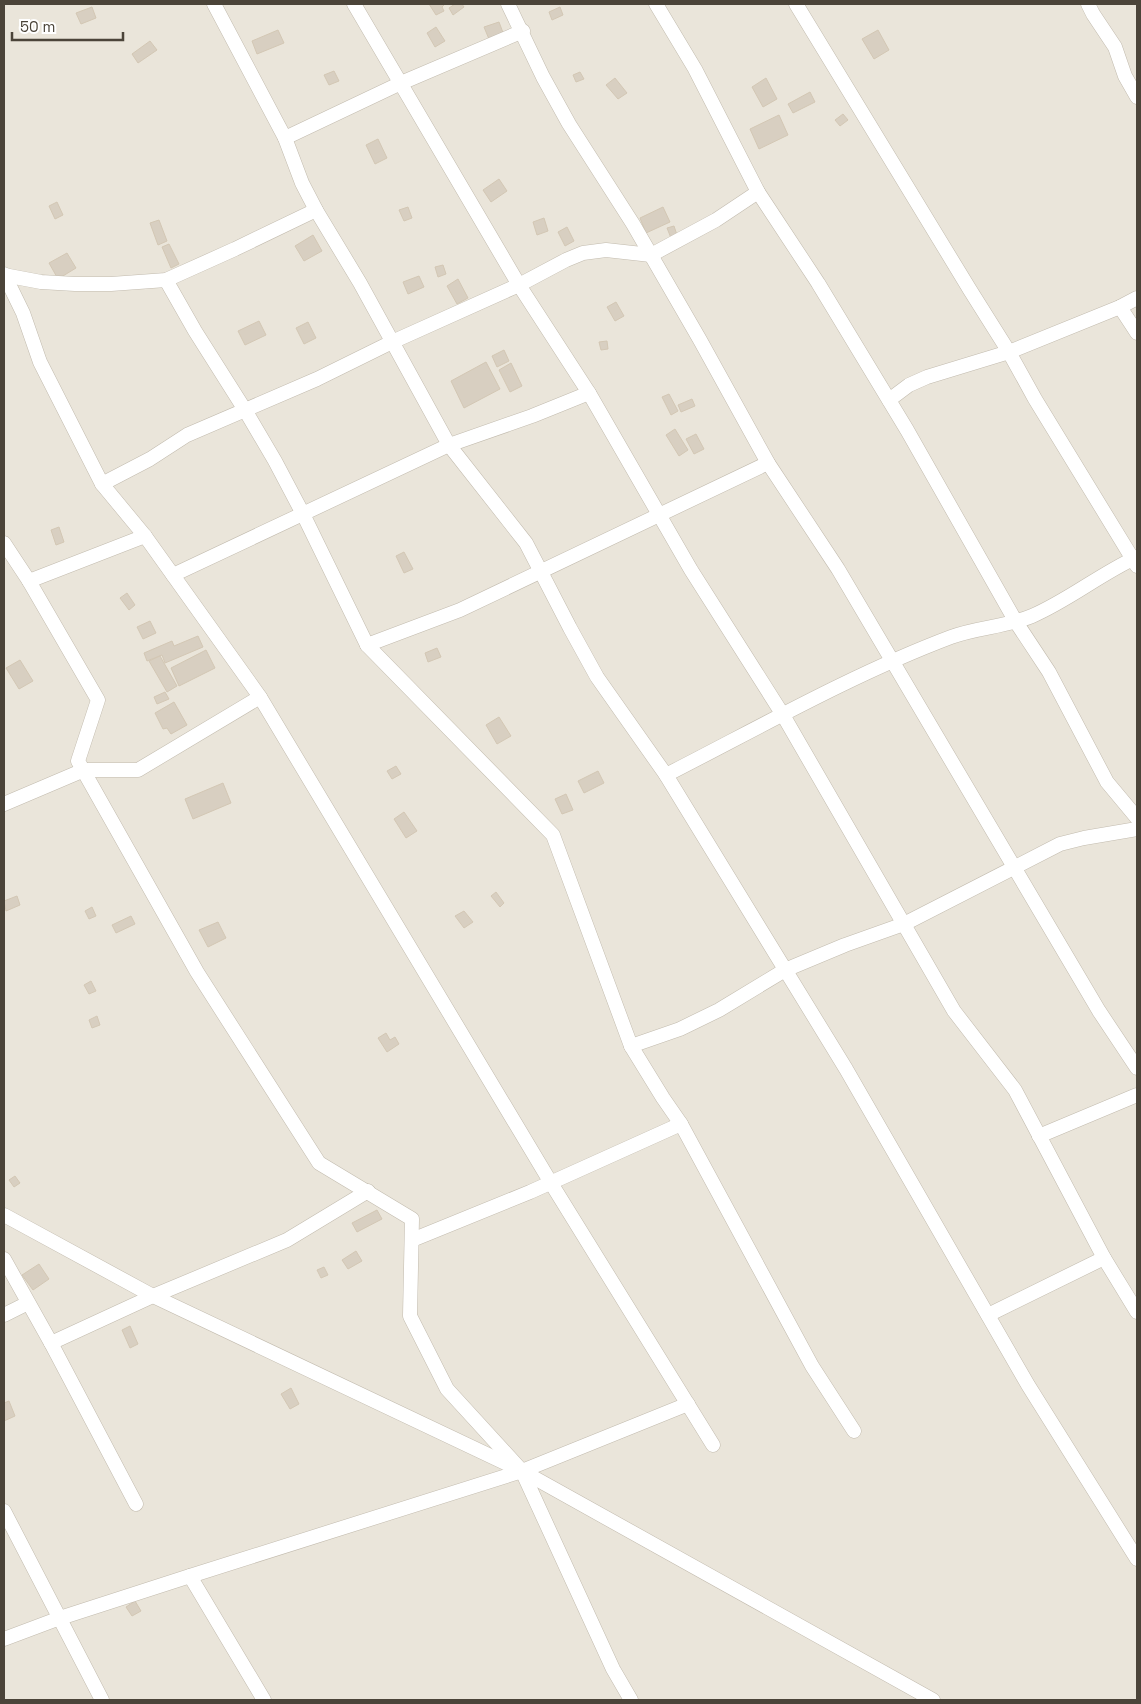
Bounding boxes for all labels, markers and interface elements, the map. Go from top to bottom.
scale bar [12,10,124,42]
text: 50 m [20,17,55,36]

